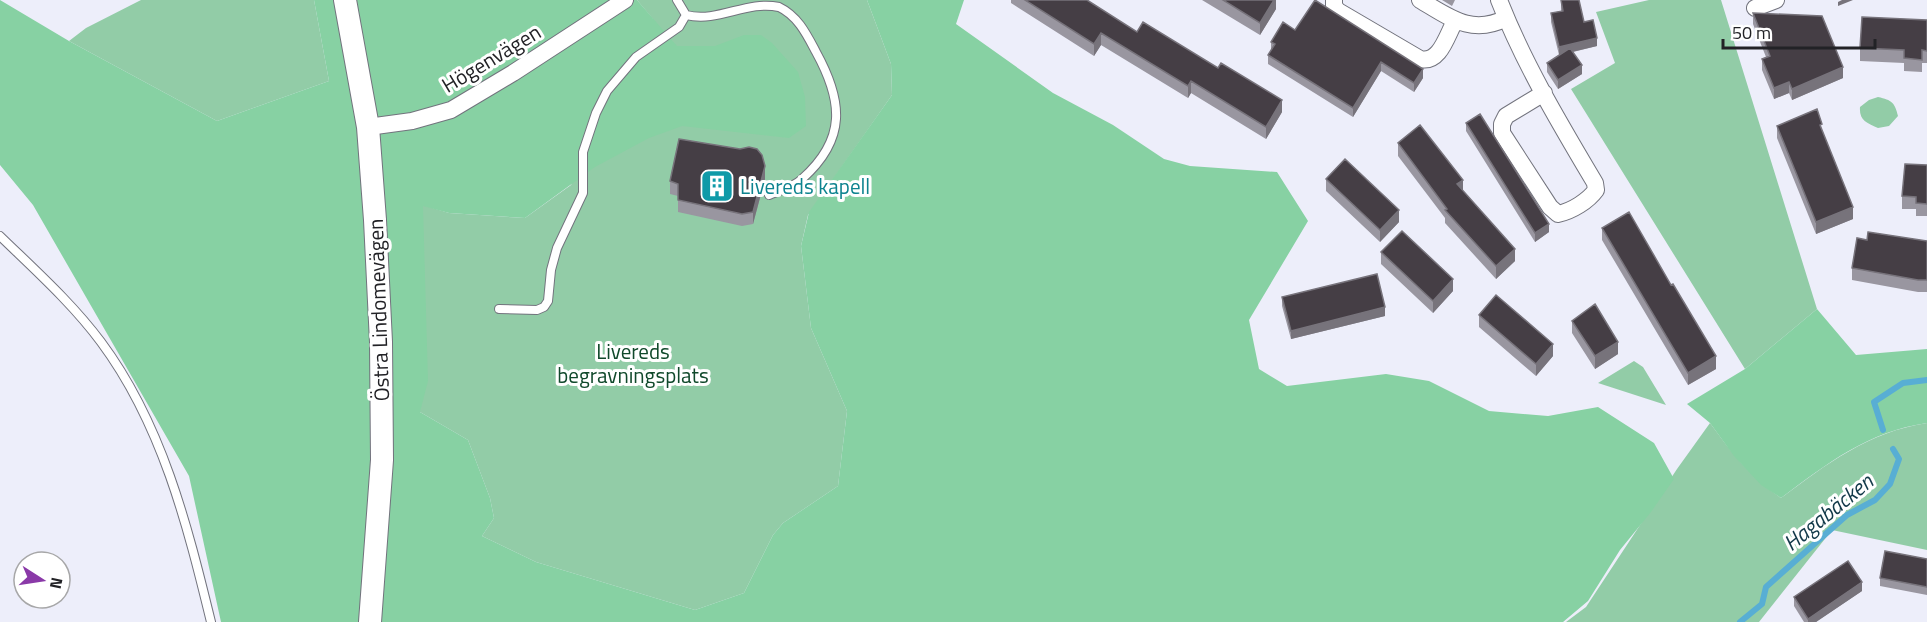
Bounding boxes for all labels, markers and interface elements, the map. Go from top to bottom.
scale bar [1723,12,1874,50]
street label: Högenvägen [435,16,547,100]
text: 50 m [1732,19,1771,46]
building icon: Livereds kapell [699,168,735,204]
place label: Livereds kapell [740,170,870,202]
street label: Östra Lindomevägen [359,218,397,402]
park label: Livereds begravningsplats [557,335,709,391]
water label: Hagabäcken [1776,464,1881,559]
north arrow [12,550,72,610]
text: N [44,575,70,591]

